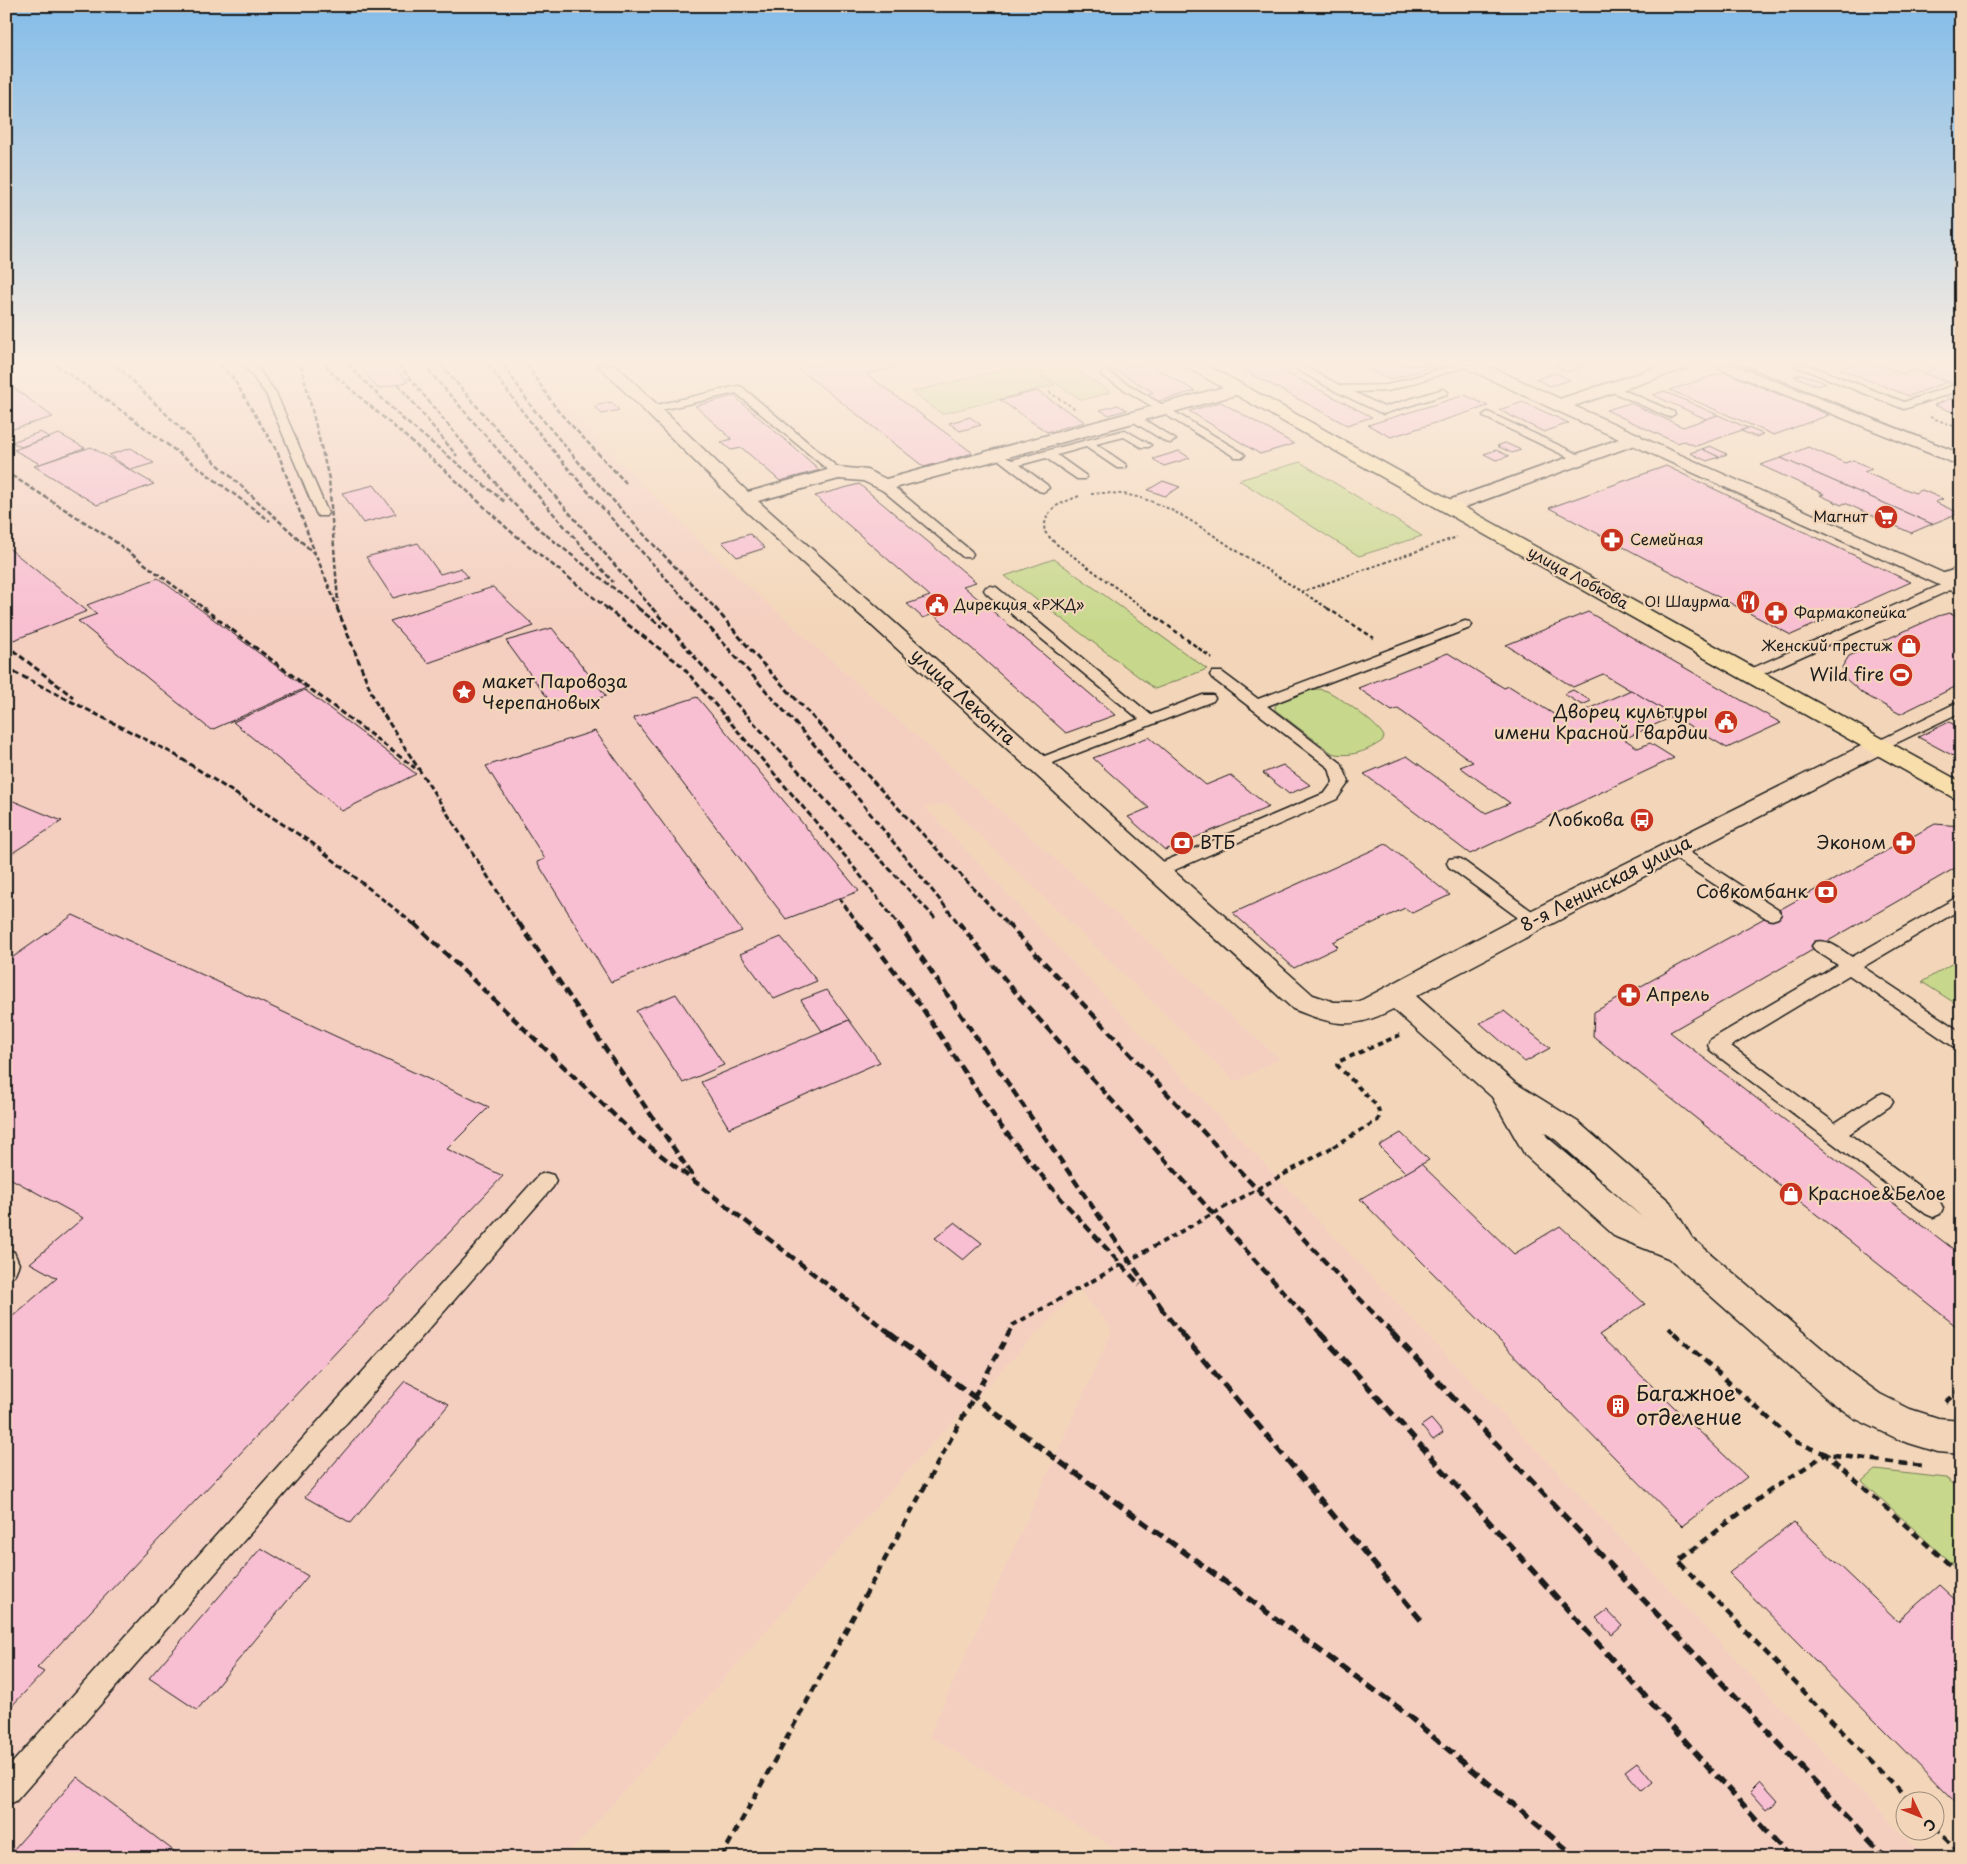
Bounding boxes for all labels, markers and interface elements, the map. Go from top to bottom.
place label: Магнит [1813,504,1869,527]
supermarket icon: Магнит [1873,504,1899,530]
pharmacy icon: Семейная [1599,527,1625,553]
place label: Семейная [1630,527,1704,550]
street label: улица Лобкова [1524,540,1634,614]
place label: О! Шаурма [1644,589,1731,612]
restaurant icon: О! Шаурма [1735,589,1761,615]
public building icon: Дирекция «РЖД» [924,592,950,618]
place label: Дирекция «РЖД» [953,592,1085,615]
pharmacy icon: Фармакопейка [1763,600,1789,626]
place label: Фармакопейка [1794,600,1907,623]
place label: Женский престиж [1761,633,1892,656]
shop icon: Женский престиж [1896,633,1922,659]
street label: улица Леконта [905,641,1023,751]
place label: Wild fire [1809,660,1884,687]
sports icon: Wild fire [1888,662,1914,688]
place label: макет Паровоза Черепановых [482,667,628,715]
place icon: макет Паровоза Черепановых [451,679,477,705]
place label: Дворец культуры имени Красной Гвардии [1494,697,1708,745]
public building icon: Дворец культуры имени Красной Гвардии [1713,709,1739,735]
place label: Лобкова [1549,805,1625,832]
bus stop icon: Лобкова [1629,807,1655,833]
place label: ВТБ [1200,828,1235,855]
street label: 8-я Ленинская улица [1515,828,1696,937]
place label: Эконом [1817,828,1886,855]
bank icon: ВТБ [1169,830,1195,856]
pharmacy icon: Эконом [1891,830,1917,856]
place label: Совкомбанк [1696,877,1808,904]
bank icon: Совкомбанк [1813,879,1839,905]
place label: Апрель [1646,980,1709,1007]
pharmacy icon: Апрель [1616,982,1642,1008]
place label: Красное&Белое [1808,1179,1946,1206]
shop icon: Красное&Белое [1778,1181,1804,1207]
place label: Багажное отделение [1636,1376,1742,1432]
building icon: Багажное отделение [1605,1393,1631,1419]
north arrow [1894,1792,1944,1842]
text: С [1919,1814,1941,1836]

